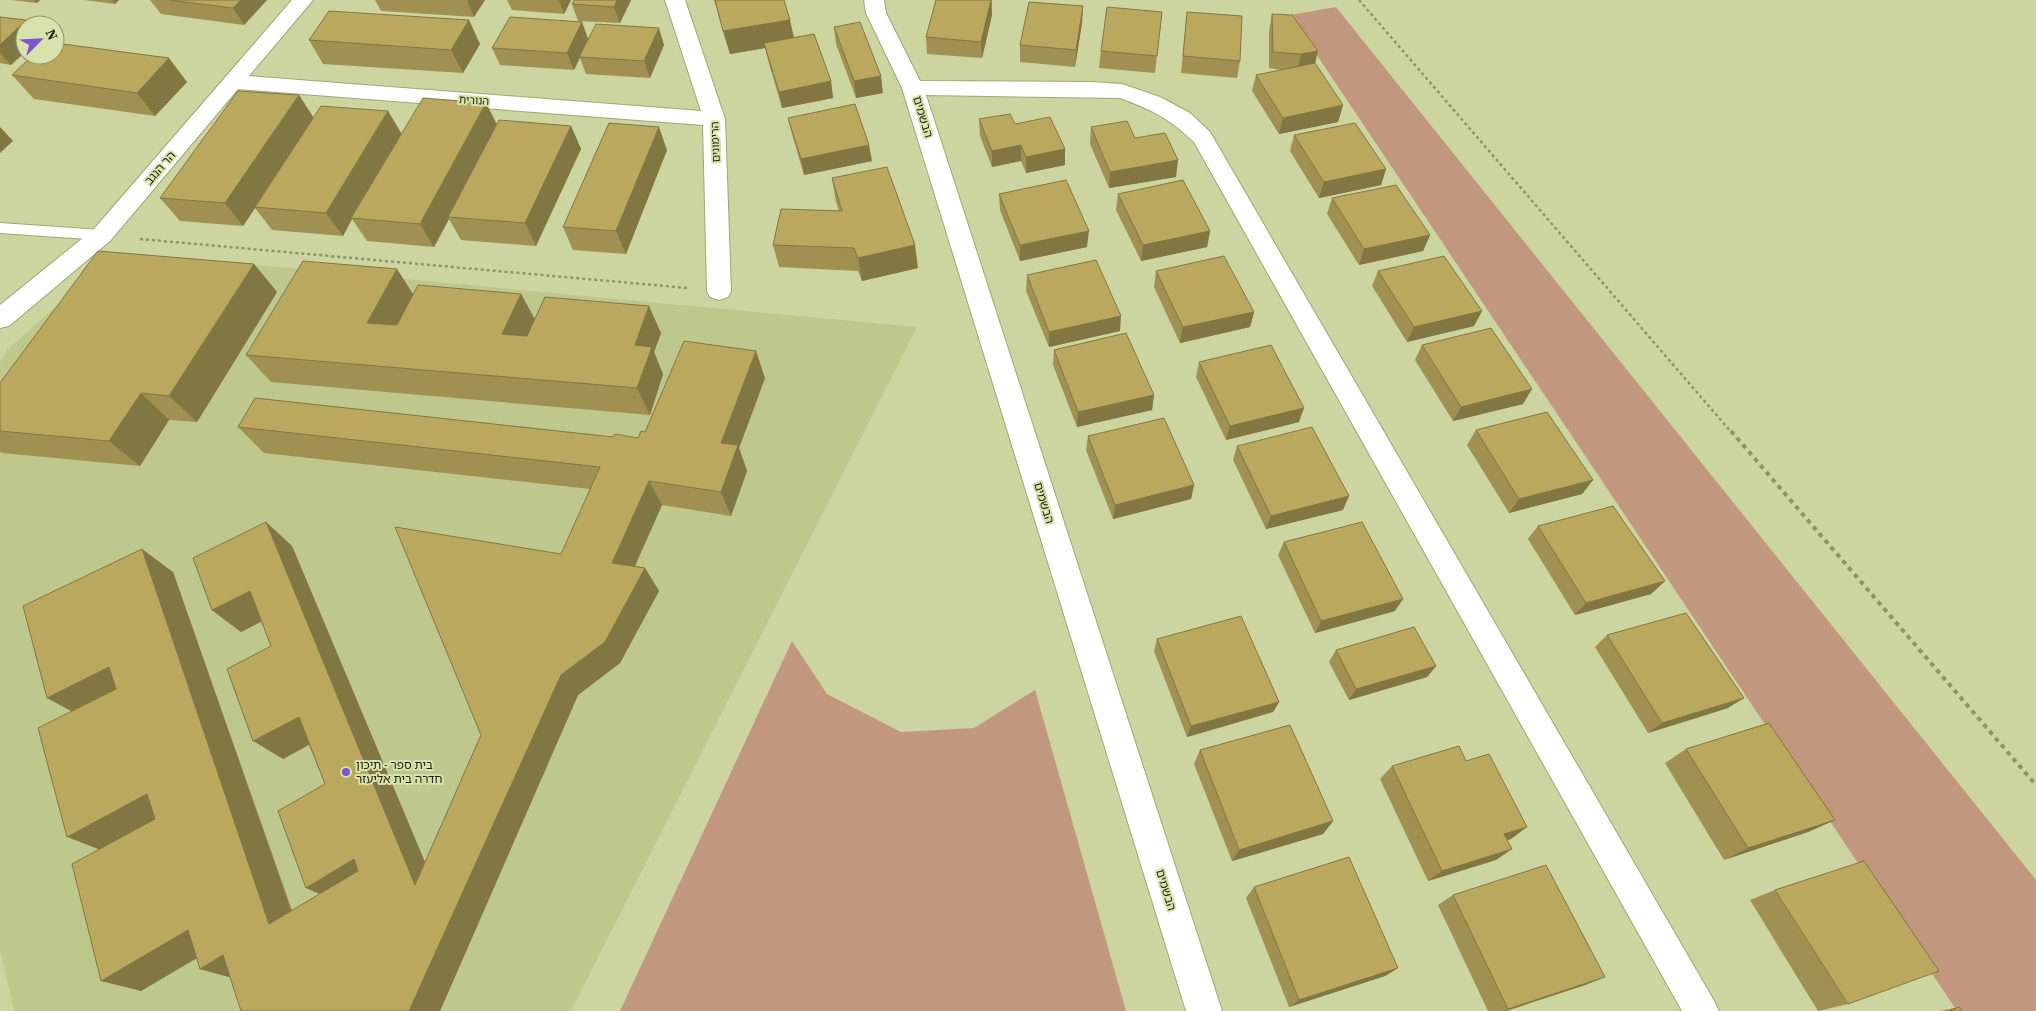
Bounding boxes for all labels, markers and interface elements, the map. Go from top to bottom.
north arrow [15,15,65,65]
text: N [41,26,63,43]
street label: הנורית [458,92,490,109]
street label: הבשמים [909,94,937,140]
street label: הרימונים [707,121,724,163]
street label: הר הנגב [141,148,179,188]
street label: הבשמים [1030,480,1058,526]
place label: בית ספר - תיכון חדרה בית אליעזר [356,757,443,787]
marker: בית ספר - תיכון חדרה בית אליעזר [340,766,352,778]
street label: הבשמים [1152,867,1180,913]

